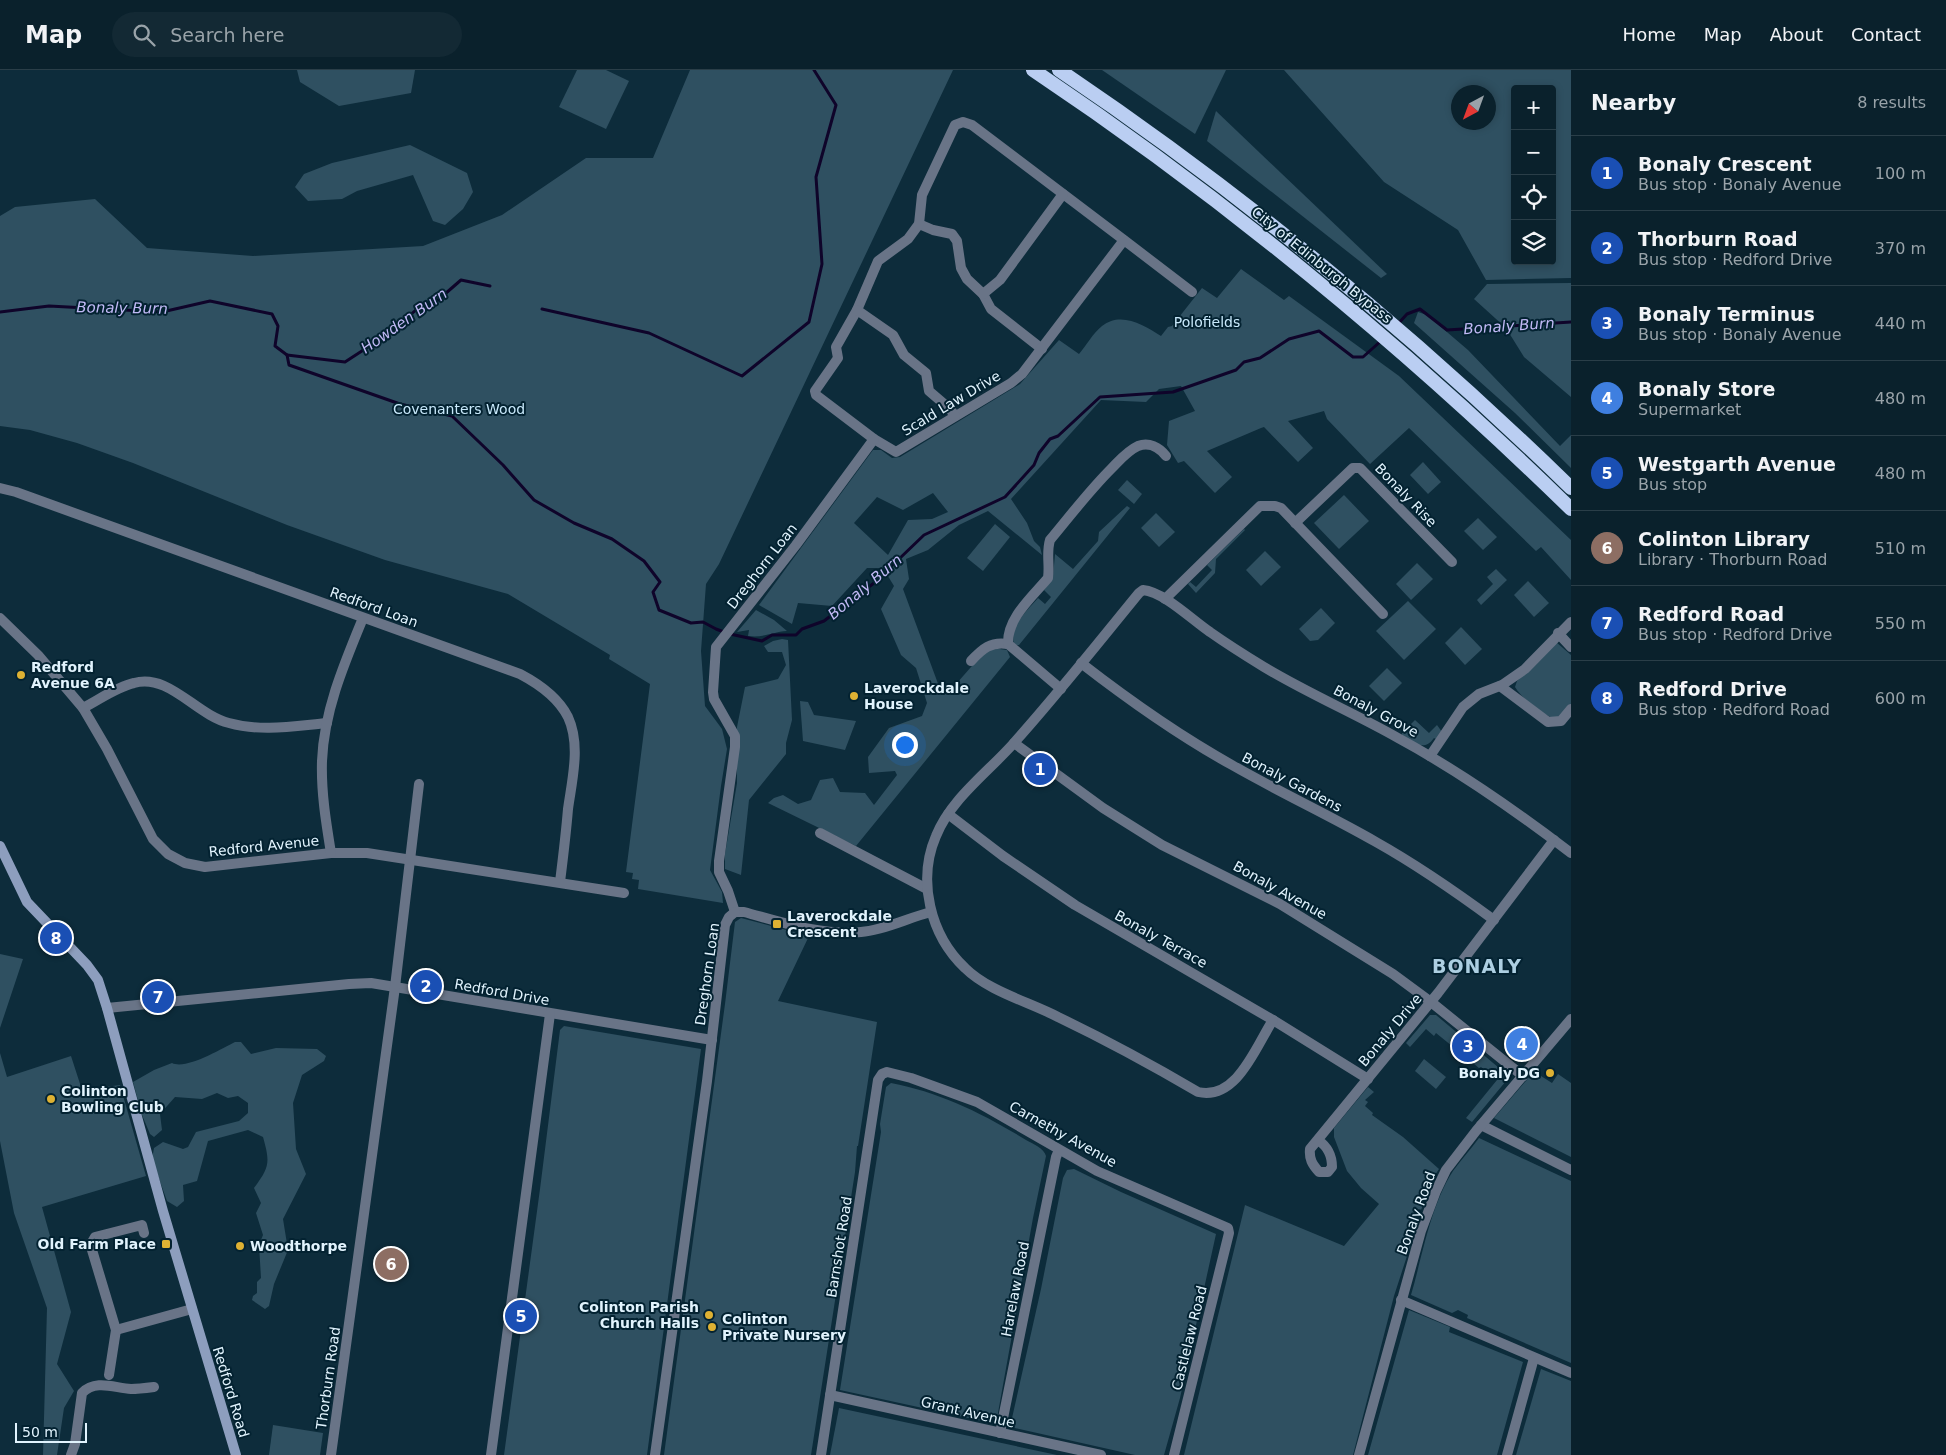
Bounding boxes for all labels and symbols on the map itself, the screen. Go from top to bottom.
north arrow [1451,85,1496,130]
street label: City of Edinburgh Bypass [1249,203,1395,327]
water label: Howden Burn [357,285,451,357]
water label: Bonaly Burn [76,298,168,318]
park label: Polofields [1174,314,1240,330]
water label: Bonaly Burn [1463,314,1555,338]
street label: Scald Law Drive [899,367,1003,439]
park label: Covenanters Wood [393,401,525,417]
street label: Bonaly Rise [1372,460,1440,530]
street label: Dreghorn Loan [724,520,800,612]
water label: Bonaly Burn [824,551,906,623]
street label: Redford Loan [328,584,420,630]
place label: Redford Avenue 6A [31,659,115,691]
marker: Redford Avenue 6A [15,669,27,681]
place label: Laverockdale House [864,680,969,712]
street label: Bonaly Grove [1331,682,1421,740]
marker: Laverockdale House [848,690,860,702]
your location [892,732,918,758]
street label: Bonaly Gardens [1239,749,1345,815]
pin: 1 [1024,750,1056,788]
street label: Redford Avenue [208,832,320,860]
street label: Bonaly Avenue [1231,858,1329,922]
street label: Bonaly Terrace [1112,907,1210,971]
place label: Laverockdale Crescent [787,908,892,940]
marker: Laverockdale Crescent [771,918,783,930]
pin: 8 [40,919,72,957]
street label: Dreghorn Loan [692,922,722,1026]
district label: BONALY [1432,955,1522,977]
pin: 2 [410,967,442,1005]
street label: Redford Drive [453,976,551,1008]
pin: 7 [142,978,174,1016]
street label: Bonaly Drive [1355,991,1425,1069]
pin: 4 [1506,1025,1538,1063]
pin: 3 [1452,1027,1484,1065]
place label: Bonaly DG [1458,1065,1540,1081]
marker: Bonaly DG [1544,1067,1556,1079]
place label: Colinton Bowling Club [61,1083,164,1115]
marker: Colinton Bowling Club [45,1093,57,1105]
street label: Carnethy Avenue [1006,1098,1120,1170]
street label: Bonaly Road [1394,1169,1438,1257]
street label: Barnshot Road [823,1195,855,1299]
place label: Old Farm Place [38,1236,156,1252]
marker: Old Farm Place [160,1238,172,1250]
place label: Woodthorpe [250,1238,347,1254]
marker: Woodthorpe [234,1240,246,1252]
street label: Harelaw Road [998,1240,1032,1338]
pin: 6 [375,1245,407,1283]
street label: Castlelaw Road [1168,1284,1210,1392]
pin: 5 [505,1297,537,1335]
place label: Colinton Parish Church Halls [579,1299,699,1331]
marker: Colinton Parish Church Halls [703,1309,715,1321]
place label: Colinton Private Nursery [722,1311,846,1343]
marker: Colinton Private Nursery [706,1321,718,1333]
street label: Thorburn Road [313,1326,343,1431]
street label: Redford Road [210,1345,252,1439]
street label: Grant Avenue [919,1393,1017,1431]
scale bar [15,1420,88,1443]

